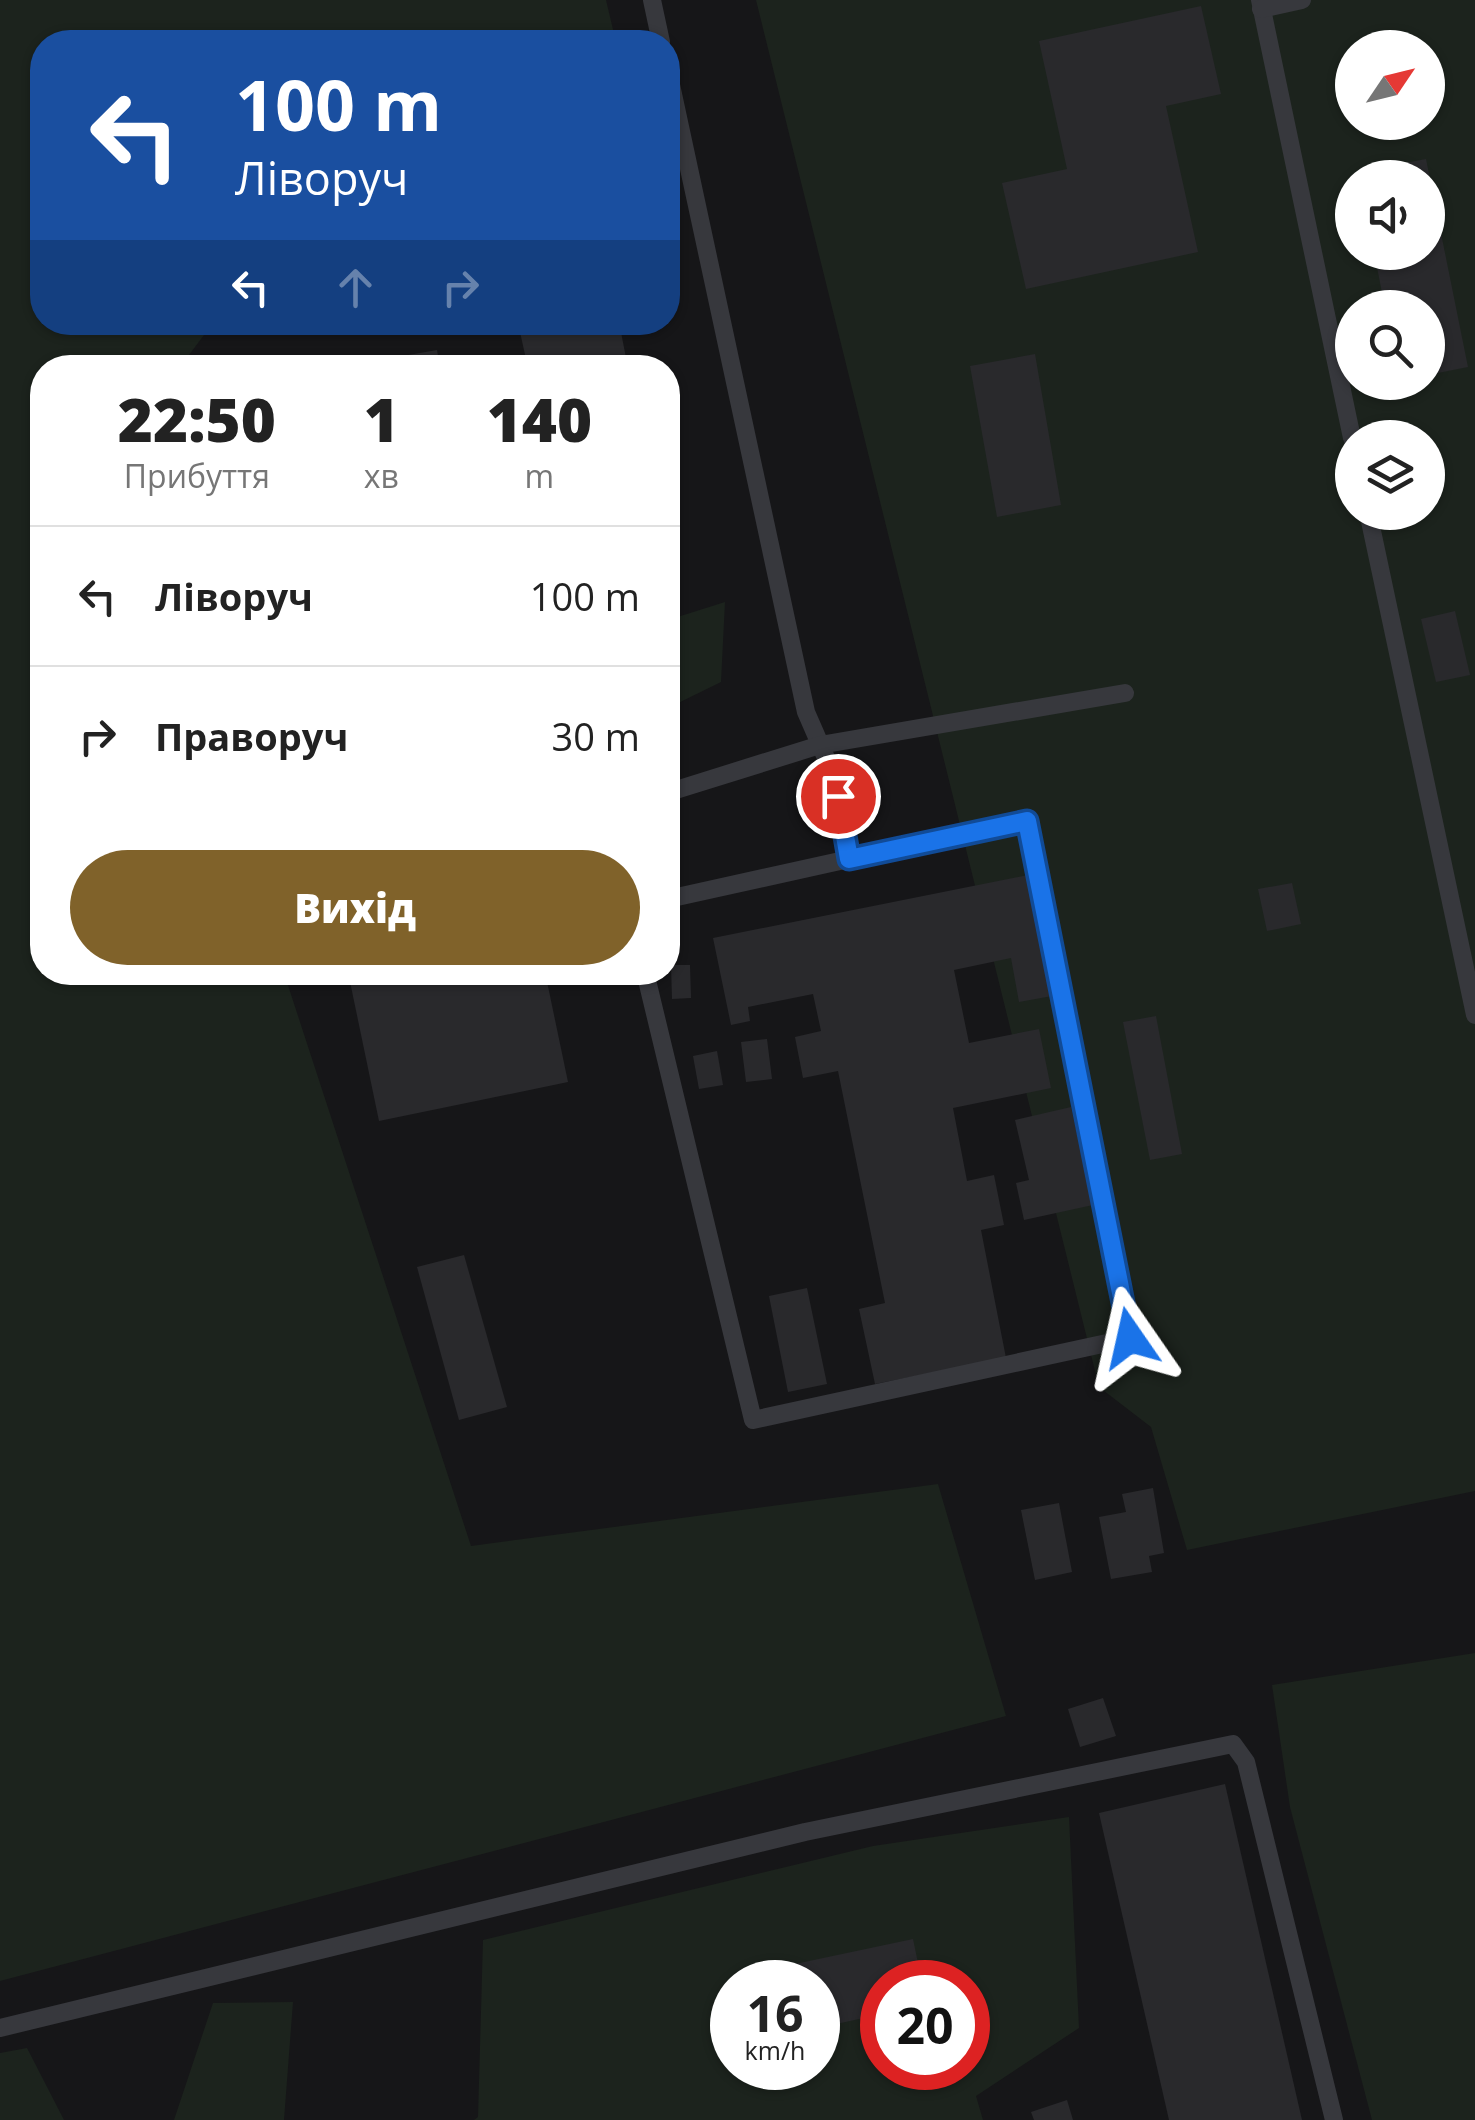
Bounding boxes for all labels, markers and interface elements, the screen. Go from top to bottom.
north arrow [1335,30,1445,140]
map controls [1335,30,1445,530]
text: 100 m [235,56,442,152]
icon: left [70,70,200,200]
text: Ліворуч [235,147,408,208]
button: sound [1335,160,1445,270]
icon: left [223,260,278,315]
icon: ahead [328,260,383,315]
icon: right [433,260,488,315]
button: search [1335,290,1445,400]
text: 22:50 [118,378,276,460]
text: 1 [364,378,399,460]
text: 140 [487,378,592,460]
button: layers [1335,420,1445,530]
text: Прибуття [124,454,270,497]
text: хв [364,454,399,497]
text: m [525,454,554,497]
icon: left [70,569,125,624]
text: Ліворуч [155,570,313,622]
text: 100 m [530,570,640,622]
icon: right [70,709,125,764]
text: Праворуч [155,710,348,762]
text: 30 m [551,710,640,762]
pin [796,754,881,839]
icon: arrive [811,769,866,824]
button: Вихід [70,850,640,965]
position arrow [1078,1286,1182,1390]
speed limit sign: 20 [860,1960,990,2090]
text: 16 [746,1979,804,2047]
text: km/h [745,2033,805,2067]

